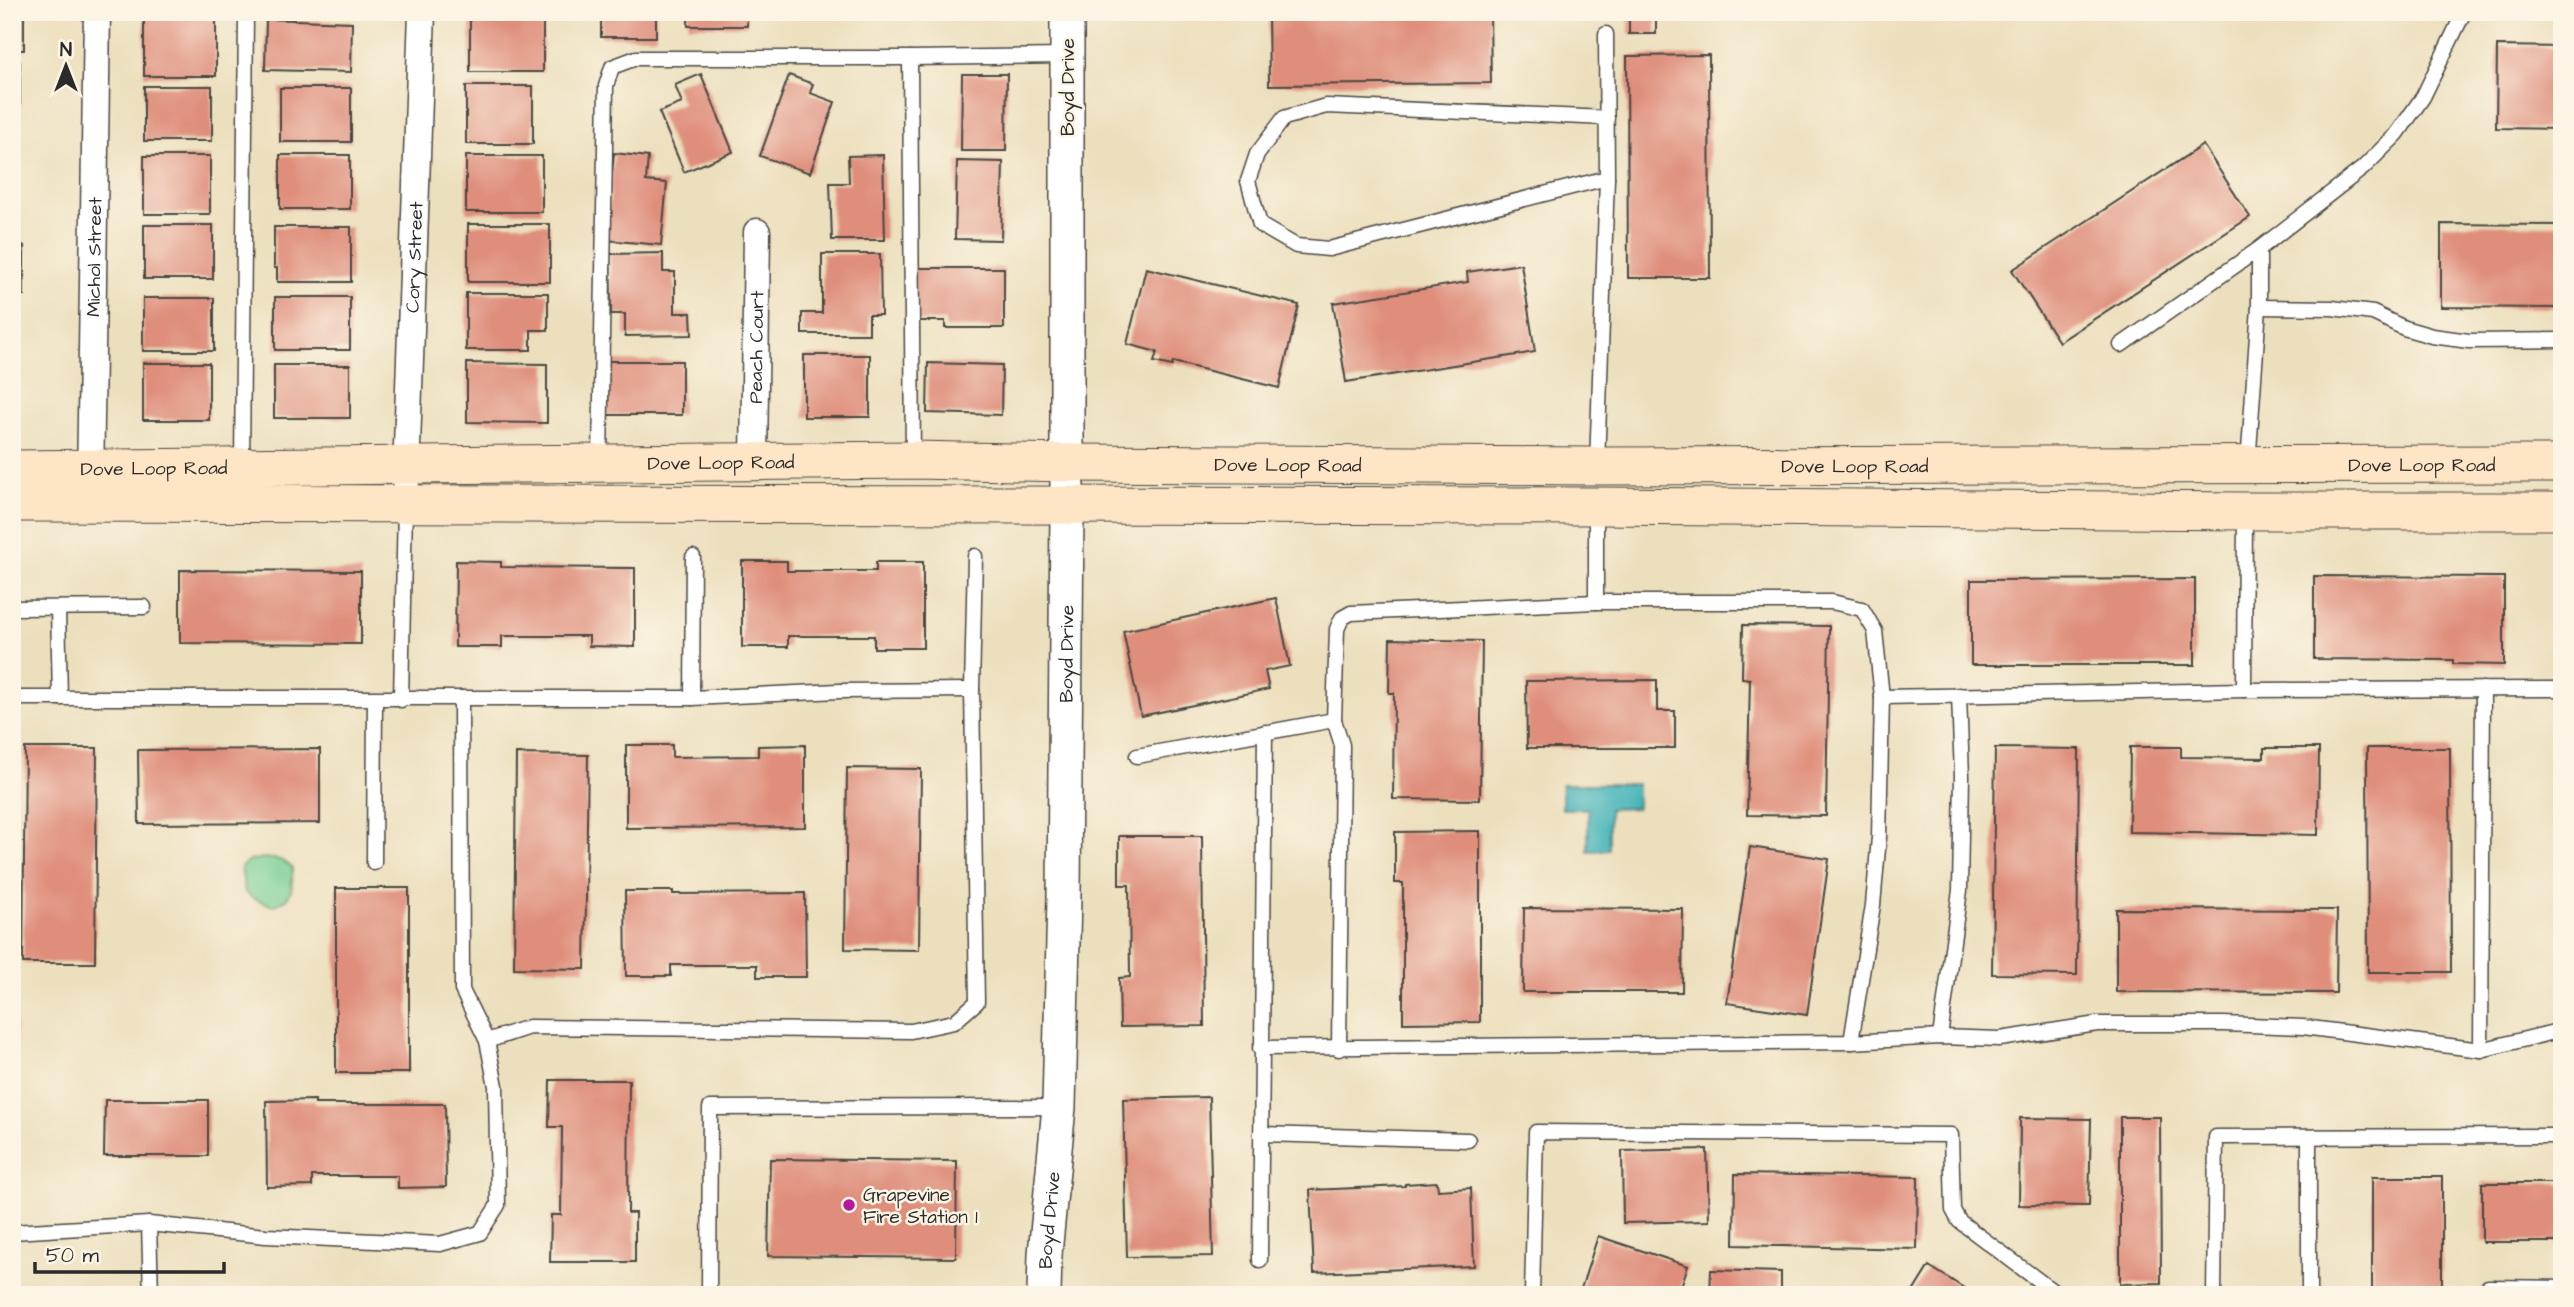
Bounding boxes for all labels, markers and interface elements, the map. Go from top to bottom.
north arrow [32,32,102,102]
text: N [60,37,72,64]
street label: Boyd Drive [1055,38,1083,136]
street label: Michol Street [80,197,109,317]
street label: Cory Street [400,201,430,313]
street label: Peach Court [743,290,771,404]
street label: Dove Loop Road [647,449,795,478]
street label: Dove Loop Road [1214,452,1362,480]
street label: Dove Loop Road [2348,452,2496,479]
street label: Dove Loop Road [1781,453,1929,481]
street label: Dove Loop Road [80,455,228,483]
street label: Boyd Drive [1053,605,1082,703]
street label: Boyd Drive [1033,1170,1068,1269]
place label: Grapevine Fire Station 1 [863,1182,978,1231]
marker: Grapevine Fire Station 1 [841,1197,857,1213]
scale bar [35,1230,224,1274]
text: 50 m [46,1241,100,1270]

